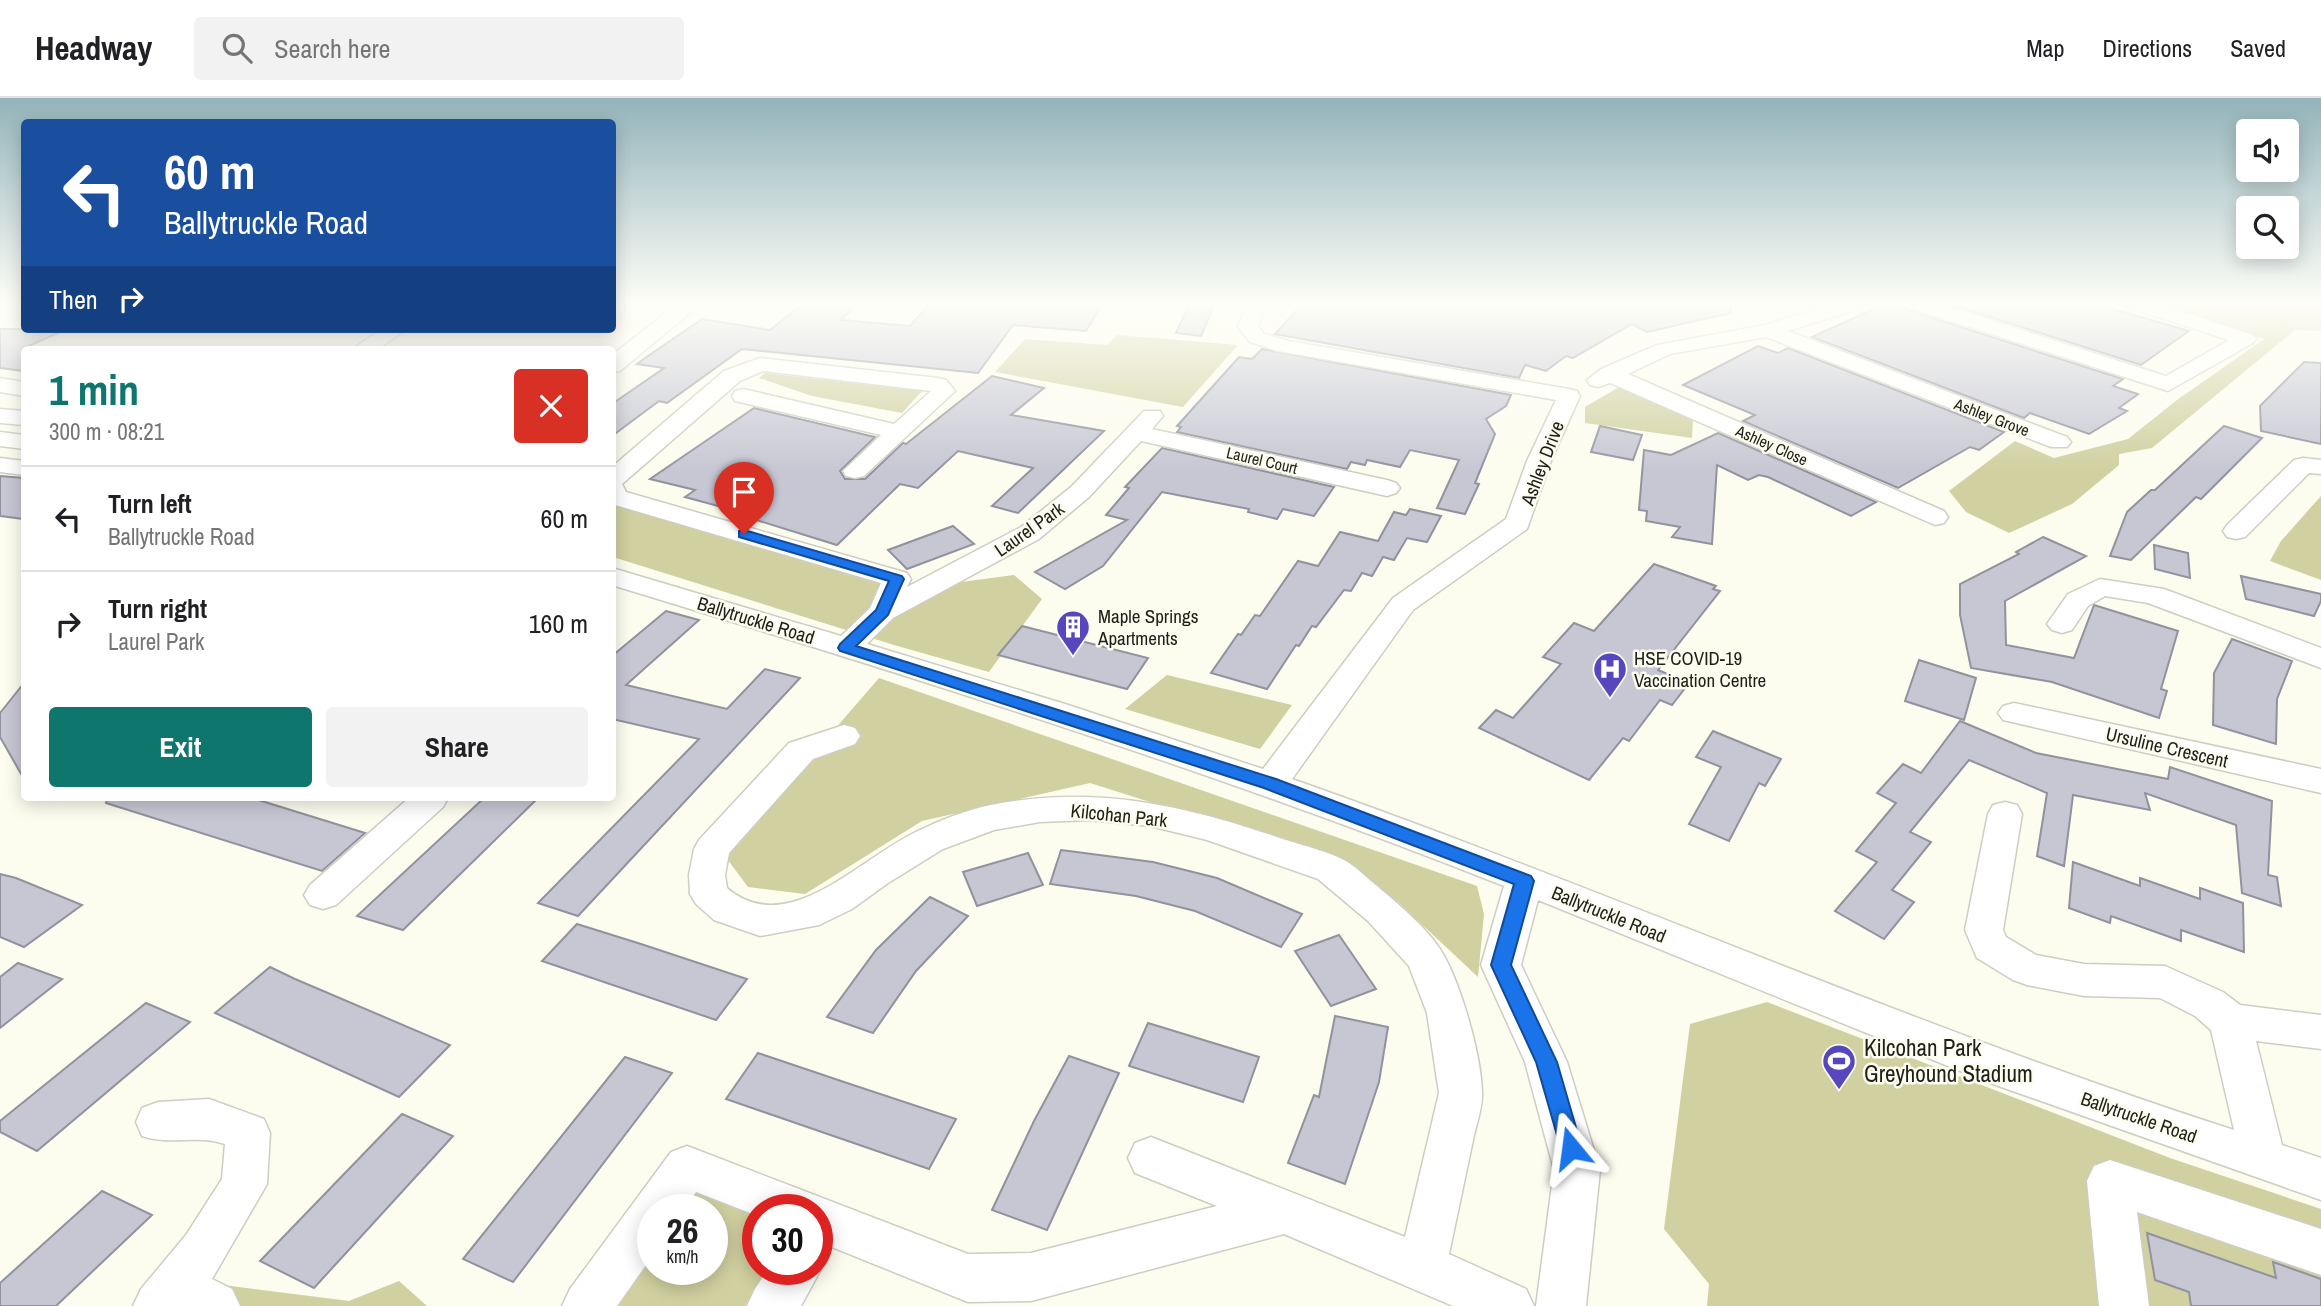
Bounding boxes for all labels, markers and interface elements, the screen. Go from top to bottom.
search box [194,17,684,80]
text: Headway [35,26,152,70]
icon: search [218,29,256,67]
text: Search here [274,31,390,66]
text: Map [2026,32,2064,64]
text: Directions [2102,32,2192,64]
text: Saved [2230,32,2286,64]
map controls [2236,119,2299,259]
button: sound [2236,119,2299,182]
text: 60 m [164,138,256,204]
icon: left [49,147,140,238]
button: search [2236,196,2299,259]
text: Ballytruckle Road [164,201,368,244]
icon: right [112,280,150,318]
text: Then [49,282,98,317]
text: 1 min [49,362,139,418]
button: close [514,369,588,443]
street label: Ashley Grove [1950,392,2033,441]
text: 300 m · 08:21 [49,416,164,447]
street label: Ashley Drive [1514,417,1570,510]
street label: Ashley Close [1732,419,1811,471]
street label: Laurel Court [1224,441,1300,479]
pin [714,462,774,534]
icon: arrive [725,473,763,511]
text: Turn left [108,486,192,521]
street label: Laurel Park [989,495,1069,562]
icon: left [49,500,87,538]
text: 60 m [541,501,588,536]
text: Ballytruckle Road [108,521,255,552]
street label: Ballytruckle Road [694,590,818,650]
text: Turn right [108,591,207,626]
place label: Maple Springs Apartments [1097,603,1199,651]
icon: right [49,605,87,643]
text: 160 m [529,606,588,641]
building icon: Maple Springs Apartments [1054,608,1092,657]
text: Laurel Park [108,626,204,657]
place label: HSE COVID-19 Vaccination Centre [1634,645,1766,693]
hospital icon: HSE COVID-19 Vaccination Centre [1591,650,1629,699]
button: Exit [49,707,312,787]
button: Share [326,707,588,787]
street label: Ursuline Crescent [2103,720,2231,774]
street label: Kilcohan Park [1069,797,1169,833]
street label: Ballytruckle Road [1548,879,1670,949]
place label: Kilcohan Park Greyhound Stadium [1864,1032,2033,1089]
sports icon: Kilcohan Park Greyhound Stadium [1820,1042,1858,1091]
street label: Ballytruckle Road [2077,1085,2201,1149]
position arrow [1534,1111,1608,1185]
speed limit sign: 30 [742,1194,833,1285]
text: 26 [667,1207,698,1254]
text: km/h [667,1244,699,1269]

